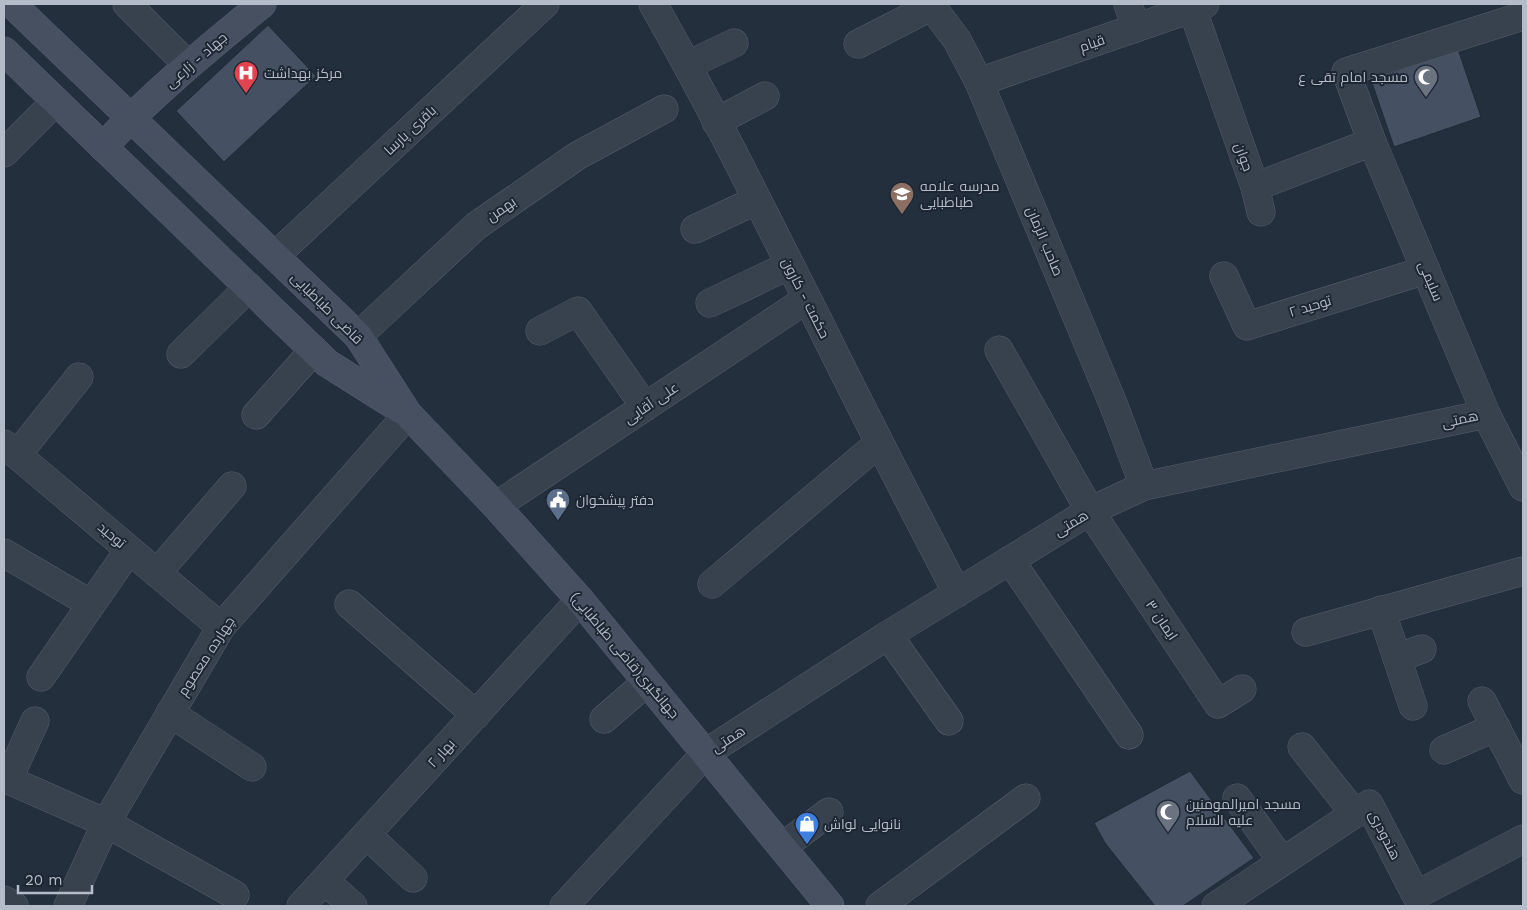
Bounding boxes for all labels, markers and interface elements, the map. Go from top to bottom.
street label: جهاد - زارعی [162,29,230,91]
street label: قیام [1077,31,1107,57]
hospital icon: مرکز بهداشت [233,60,259,94]
mosque icon: مسجد امام تقی ع [1413,64,1439,98]
place label: مرکز بهداشت [264,65,342,81]
place label: مسجد امام تقی ع [1298,69,1408,87]
street label: باقری پارسا [381,102,441,160]
street label: جوان [1232,141,1256,173]
place label: مدرسه علامه طباطبایی [920,178,999,210]
school or university icon: مدرسه علامه طباطبایی [889,181,915,215]
street label: بهمن [483,193,519,225]
street label: صاحب الزمان [1023,204,1067,278]
street label: حکمت - کارون [779,255,833,341]
street label: سلیمی [1415,259,1447,303]
street label: قاضی طباطبایی [288,269,366,347]
street label: توحید ۲ [1287,292,1333,320]
street label: علی آقایی [621,379,681,427]
street label: همتی [1440,407,1480,431]
public building icon: دفتر پیشخوان [545,487,571,521]
place label: دفتر پیشخوان [576,492,654,510]
street label: همتی [1051,507,1091,539]
street label: توحید [95,519,129,551]
street label: جهانگیری(قاضی طباطبایی) [567,589,683,721]
street label: ایمان ۳ [1143,597,1181,643]
street label: چهارده معصوم [174,613,239,700]
street label: همتی [708,722,748,756]
street label: بهار ۲ [424,735,458,771]
place label: مسجد امیرالمومنین علیه السلام [1186,796,1301,830]
mosque icon: مسجد امیرالمومنین علیه السلام [1155,799,1181,833]
street label: هندودری [1366,808,1404,862]
shop icon: نانوایی لواش [794,811,820,845]
place label: نانوایی لواش [824,816,901,832]
scale bar [18,862,91,894]
text: 20 m [25,871,63,889]

